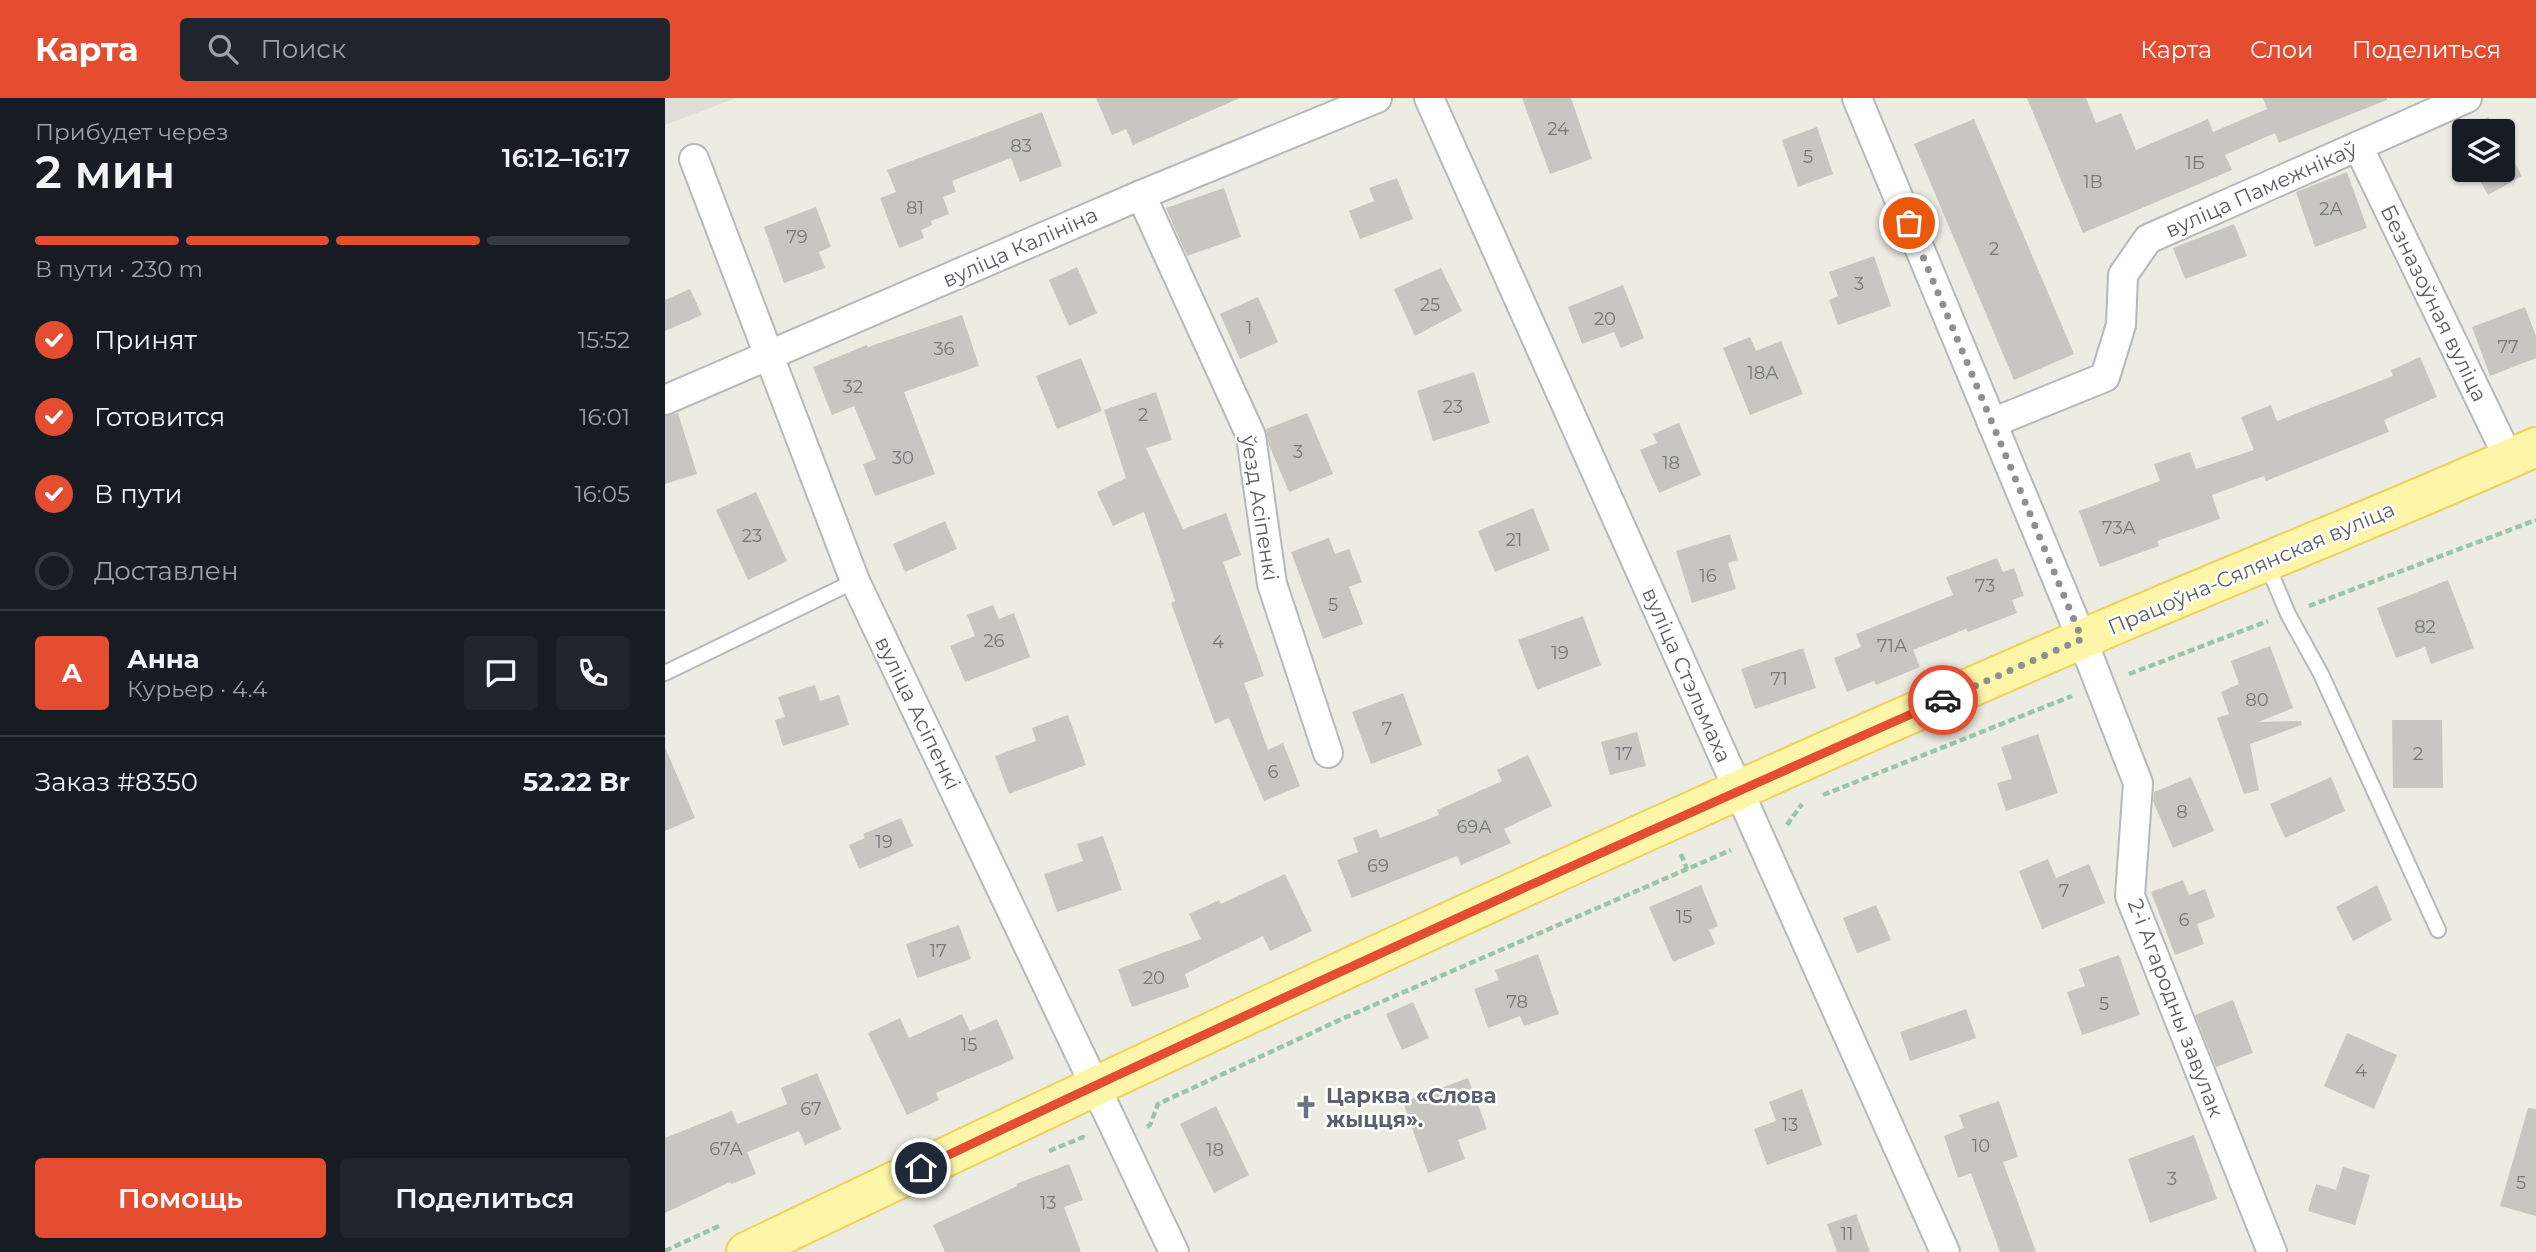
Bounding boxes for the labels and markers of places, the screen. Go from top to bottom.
pin [1879,193,1939,253]
place label: Царква «Слова жыцця». [1326,1083,1496,1132]
church icon: Царква «Слова жыцця». [1292,1093,1320,1121]
pin [891,1138,951,1198]

